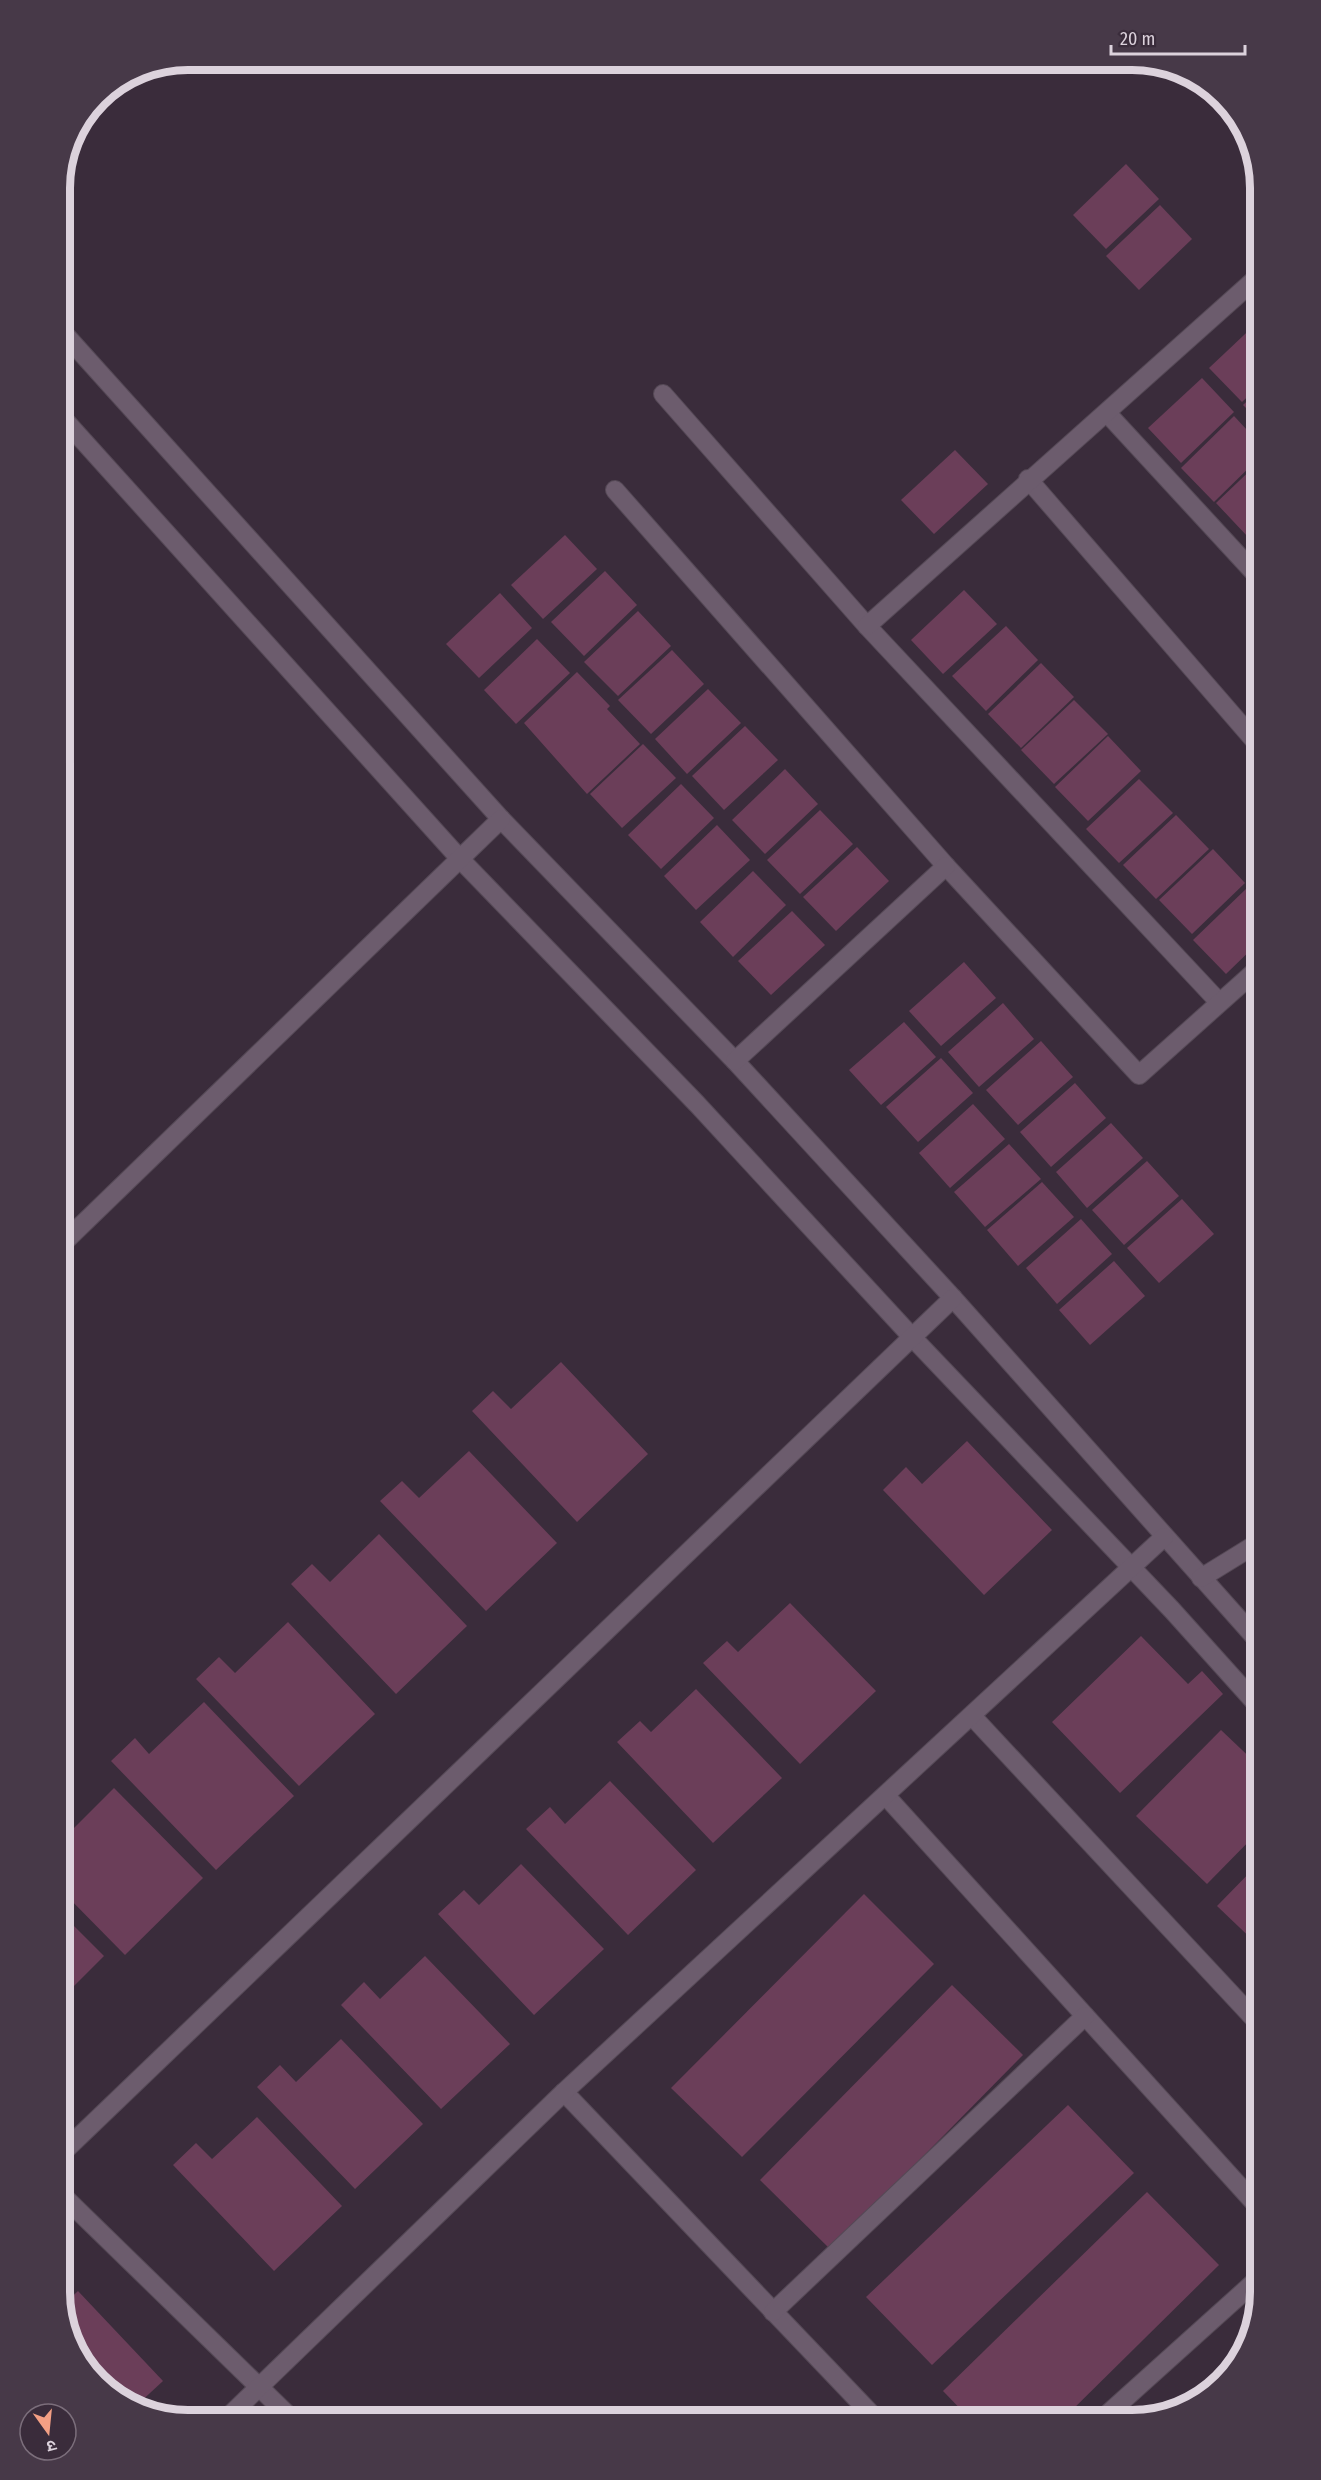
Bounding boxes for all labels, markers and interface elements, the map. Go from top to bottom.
scale bar [1111,18,1244,56]
text: 20 m [1120,28,1155,50]
north arrow [18,2402,78,2462]
text: उ [44,2436,59,2457]

